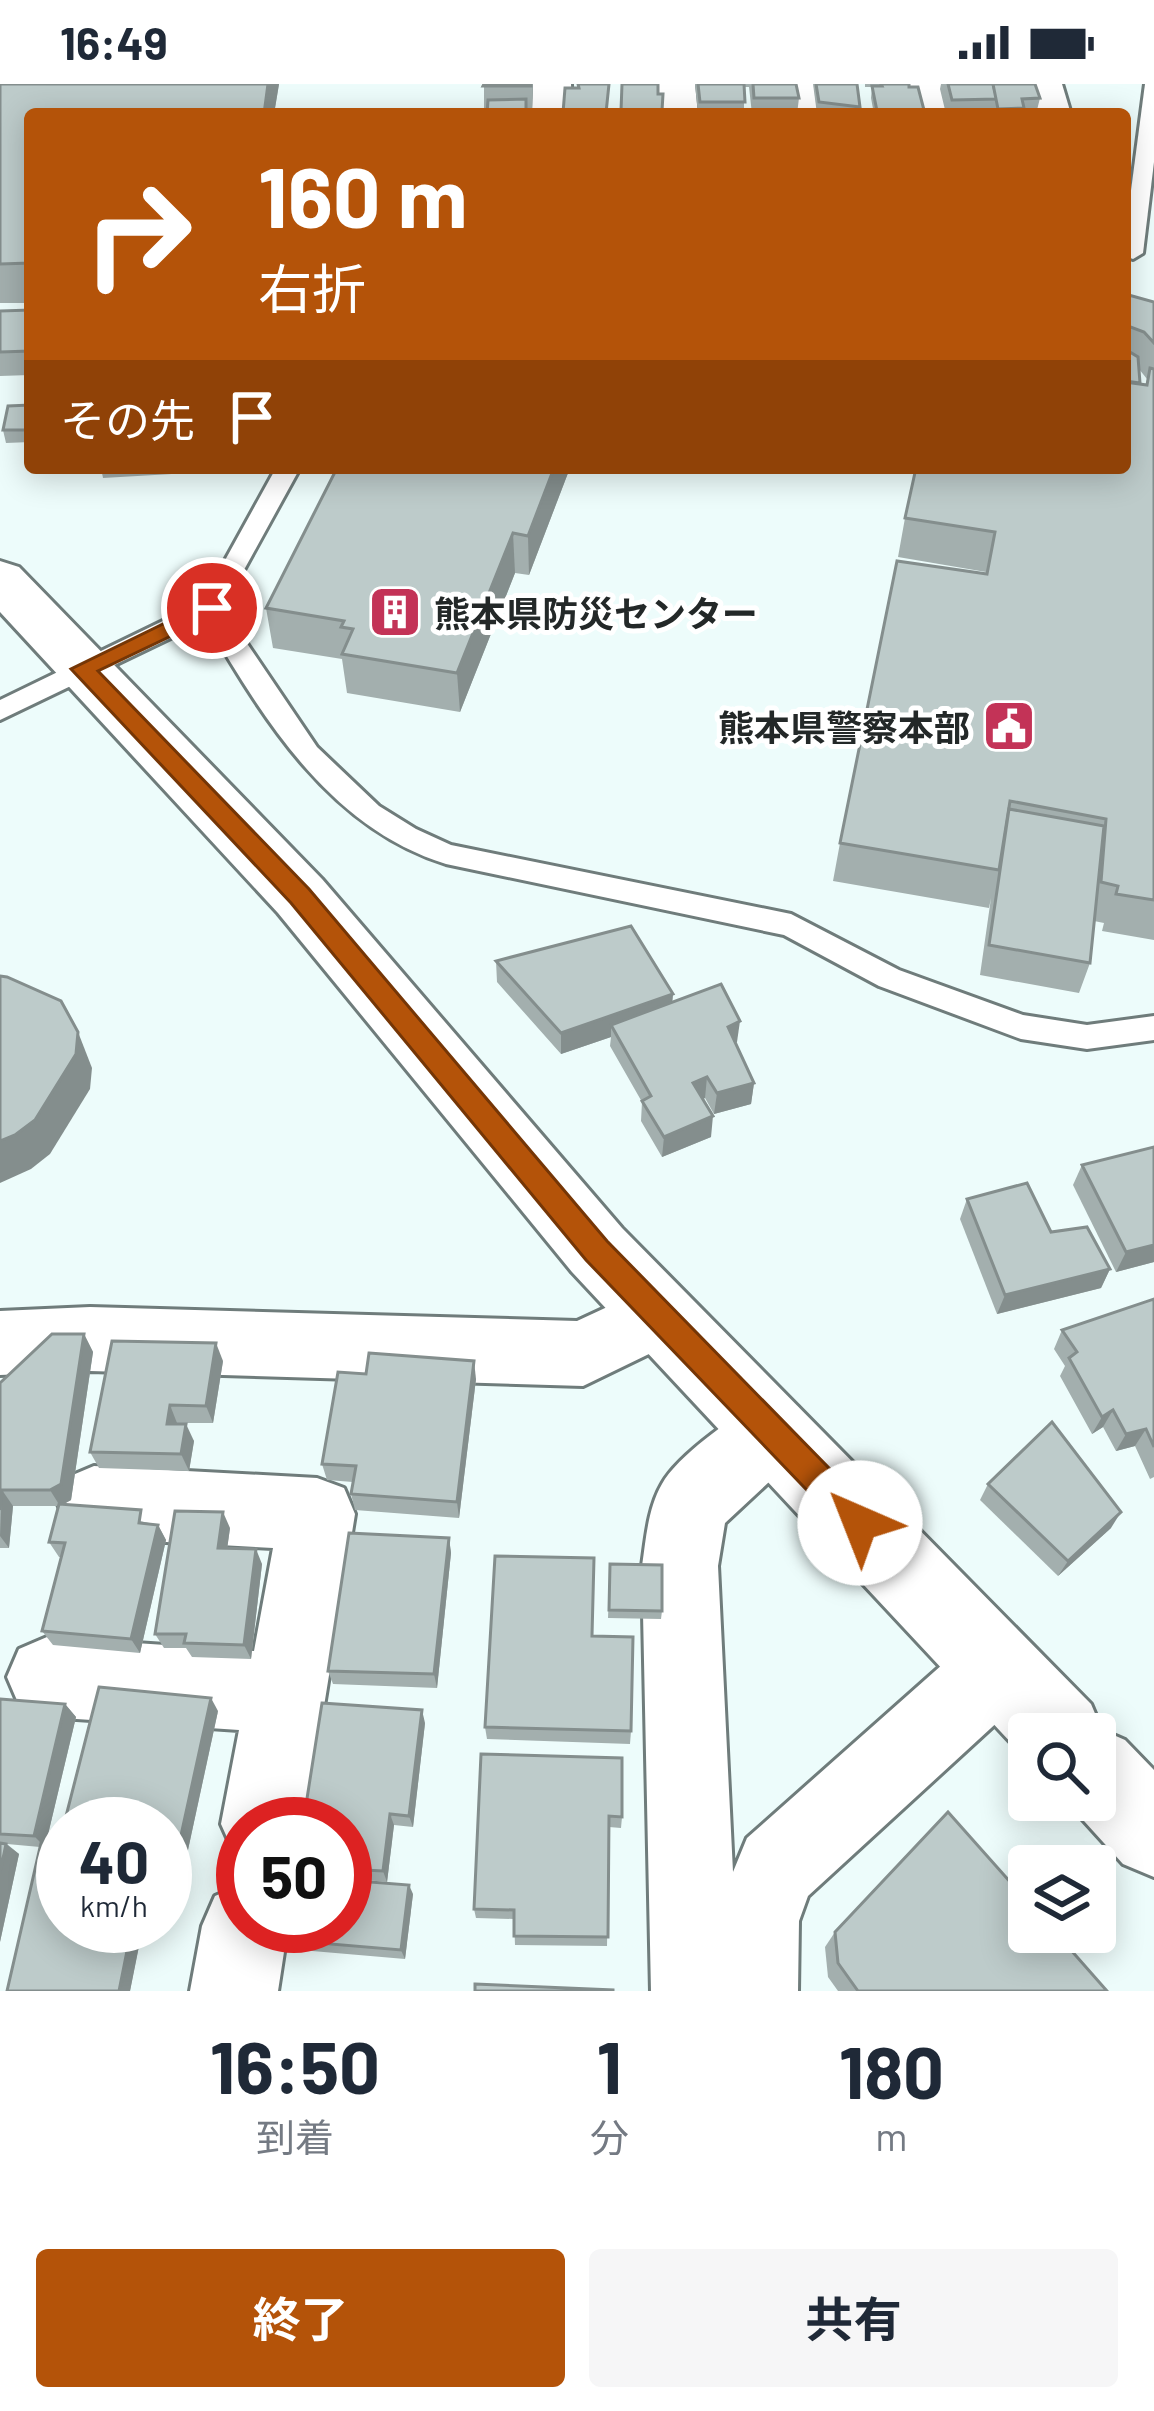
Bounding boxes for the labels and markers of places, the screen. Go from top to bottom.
pin [161,557,263,659]
building icon: 熊本県防災センター [367,584,423,640]
place label: 熊本県防災センター [434,591,758,634]
public building icon: 熊本県警察本部 [981,698,1037,754]
place label: 熊本県警察本部 [718,705,970,748]

